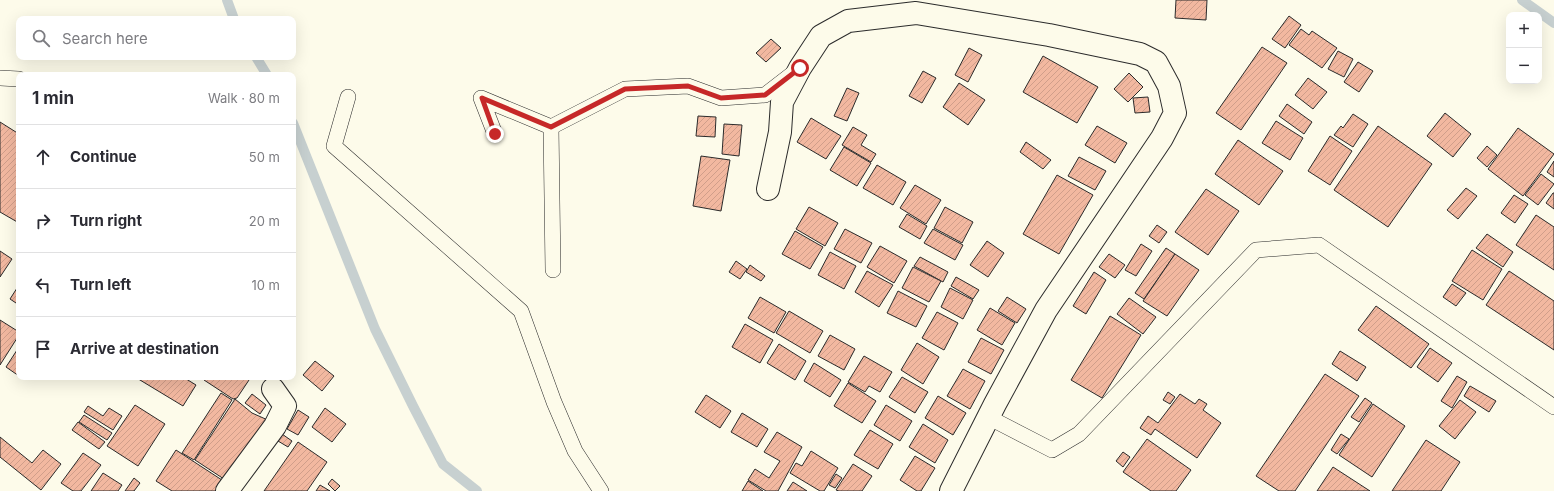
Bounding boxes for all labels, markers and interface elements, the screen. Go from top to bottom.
map controls [1506,12,1542,84]
button: + [1506,12,1542,48]
search box [16,16,296,60]
icon: search [30,27,52,49]
text: Search here [62,29,148,48]
button: − [1506,48,1542,84]
route start [791,59,809,77]
text: 1 min [32,88,74,108]
text: Walk · 80 m [208,90,280,106]
route end [486,125,504,143]
icon: ahead [32,146,54,168]
text: Continue [70,147,137,166]
text: 50 m [249,149,280,165]
icon: right [32,210,54,232]
text: Turn right [70,211,142,230]
text: 20 m [249,213,280,229]
icon: left [32,274,54,296]
text: Turn left [70,275,131,294]
text: 10 m [251,277,280,293]
icon: arrive [32,338,54,360]
text: Arrive at destination [70,339,219,358]

